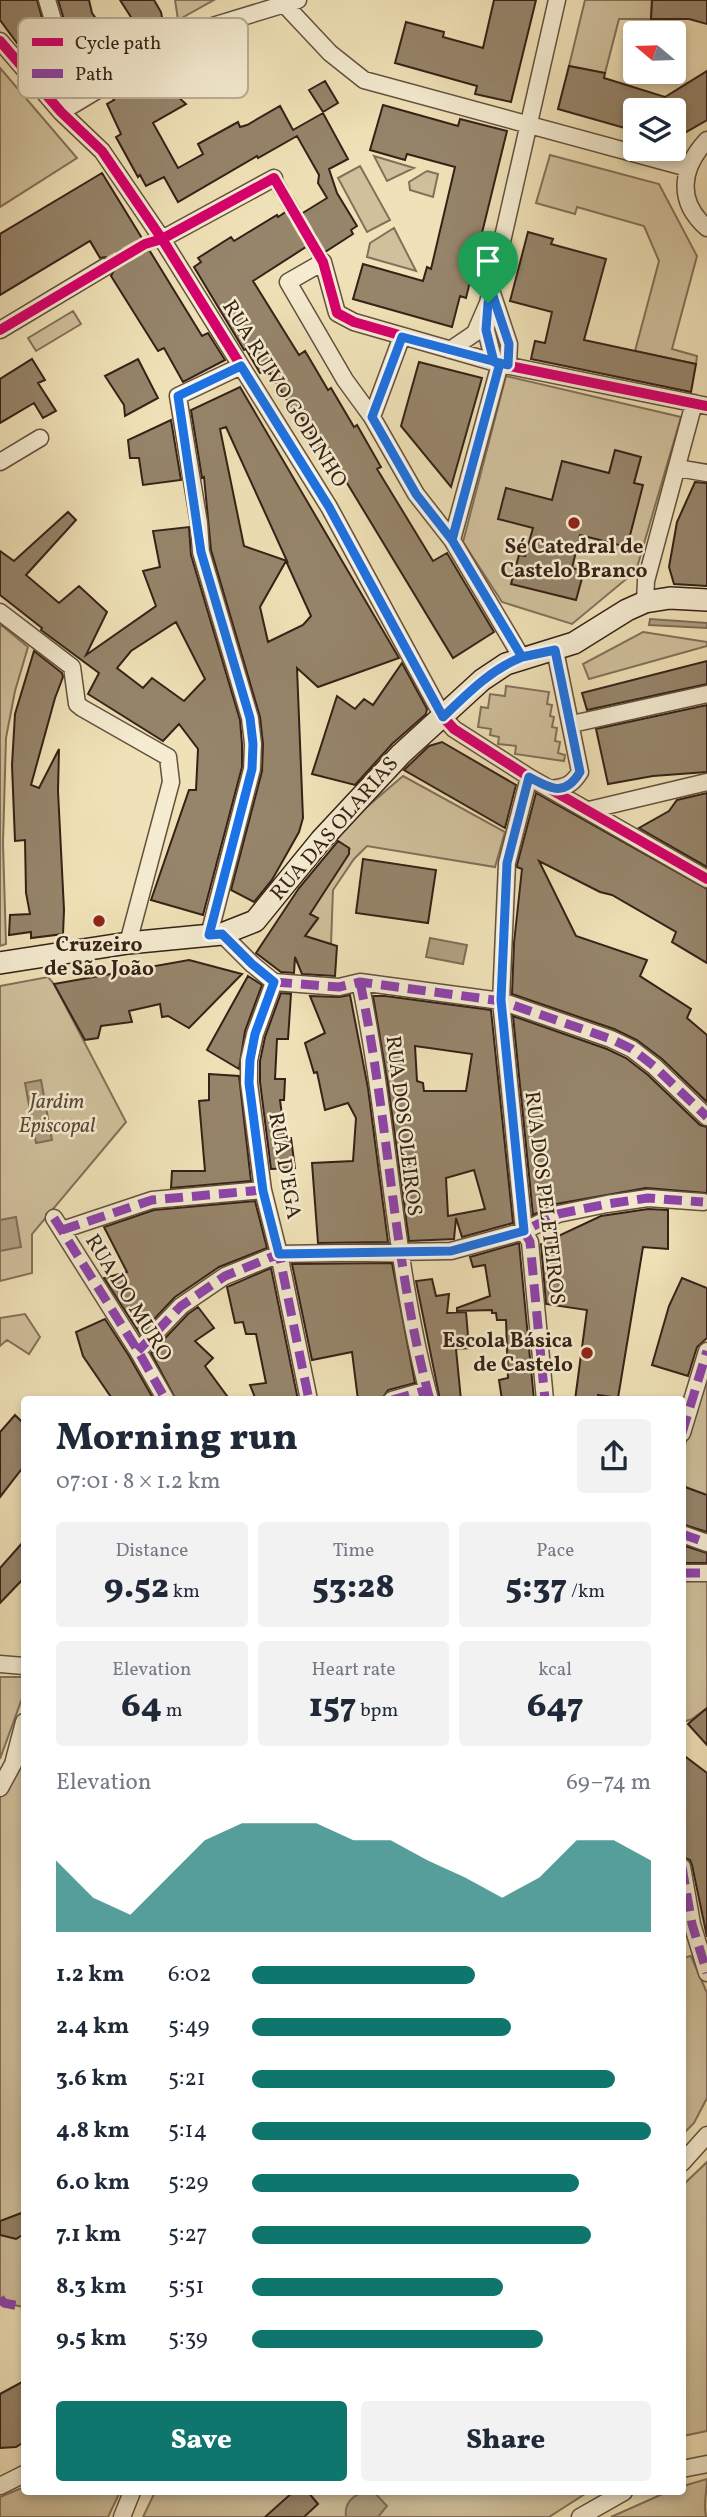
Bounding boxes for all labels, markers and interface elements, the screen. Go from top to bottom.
legend [18,18,248,98]
north arrow [623,21,686,84]
map controls [623,21,686,161]
text: Cycle path [75,31,161,57]
text: Path [75,62,113,88]
button: layers [623,98,686,161]
pin [458,231,518,303]
icon: arrive [469,242,507,280]
street label: RUA RUIVO GODINHO [214,295,354,493]
marker: Sé Catedral de Castelo Branco [566,515,582,531]
place label: Sé Catedral de Castelo Branco [500,533,648,586]
street label: RUA DAS OLARIAS [264,751,406,907]
marker: Cruzeiro de São João [91,913,107,929]
place label: Cruzeiro de São João [44,931,154,984]
street label: RUA DOS OLEIROS [378,1034,428,1218]
park label: Jardim Episcopal [19,1088,95,1141]
street label: RUA DOS PELETEIROS [517,1090,571,1306]
street label: RUA D'EGA [260,1110,308,1222]
street label: RUA DO MURO [77,1229,179,1367]
place label: Escola Básica de Castelo [442,1327,573,1380]
marker: Escola Básica de Castelo [579,1345,595,1361]
text: Morning run [56,1413,298,1466]
button: share [577,1419,651,1493]
text: 07:01 · 8 × 1.2 km [56,1466,221,1498]
text: Distance [115,1538,188,1564]
text: Time [333,1538,374,1564]
text: Pace [536,1538,574,1564]
text: 9.52 [104,1564,169,1612]
text: 53:28 [312,1564,395,1612]
text: 5:37 [505,1564,567,1612]
text: km [169,1579,200,1605]
text: /km [567,1579,605,1605]
text: Elevation [112,1657,191,1683]
text: Heart rate [312,1657,395,1683]
text: kcal [538,1657,572,1683]
text: 64 [121,1683,162,1731]
text: 157 [309,1683,356,1731]
text: 647 [527,1683,584,1731]
text: m [162,1698,183,1724]
text: bpm [356,1698,398,1724]
text: Elevation [56,1767,152,1799]
text: 69–74 m [566,1767,651,1799]
text: 1.2 km [56,1959,125,1991]
text: 6:02 [168,1959,211,1991]
text: 2.4 km [56,2011,129,2043]
text: 5:49 [168,2011,209,2043]
text: 3.6 km [56,2063,128,2095]
text: 5:21 [168,2063,206,2095]
text: 4.8 km [56,2115,130,2147]
text: 5:14 [168,2115,207,2147]
text: 6.0 km [56,2167,130,2199]
text: 5:29 [168,2167,209,2199]
text: 7.1 km [56,2219,121,2251]
text: 5:27 [168,2219,207,2251]
text: 8.3 km [56,2271,127,2303]
text: 5:51 [168,2271,204,2303]
text: 9.5 km [56,2323,127,2355]
text: 5:39 [168,2323,208,2355]
button: Save [56,2401,347,2481]
button: Share [361,2401,651,2481]

